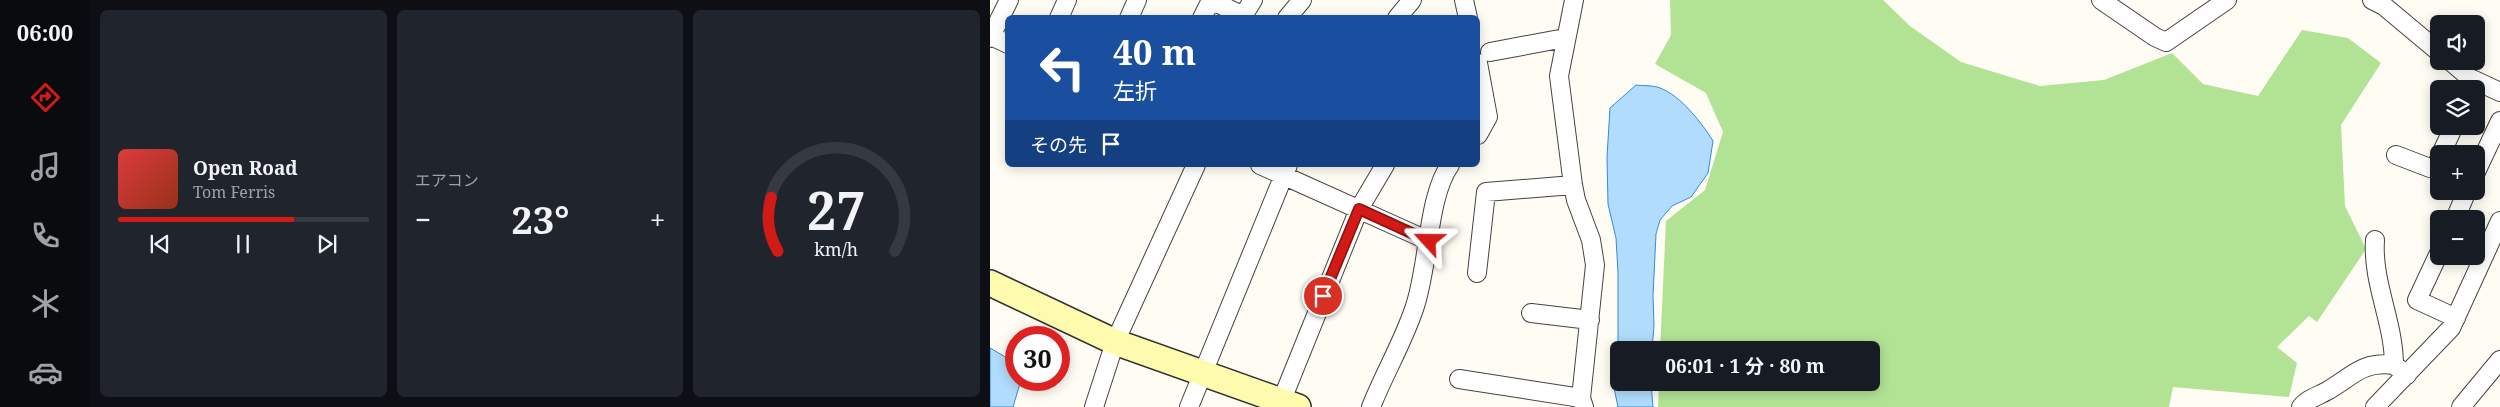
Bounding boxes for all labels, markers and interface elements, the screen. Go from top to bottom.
map controls [2430,15,2485,265]
button: sound [2430,15,2485,70]
text: 06:00 [17,17,73,47]
text: 40 m [1113,28,1196,75]
icon: left [1030,35,1095,100]
text: 左折 [1113,75,1157,105]
icon: directions [28,80,63,115]
button: layers [2430,80,2485,135]
icon: arrive [1097,130,1125,158]
text: その先 [1030,132,1087,158]
button: + [2430,145,2485,200]
icon: music [28,149,63,184]
text: Open Road [193,155,298,181]
text: エアコン [415,169,479,191]
text: 27 [807,174,866,245]
text: Tom Ferris [193,181,275,203]
text: 23° [511,193,569,245]
text: − [415,200,431,238]
text: + [650,200,665,238]
button: − [2430,210,2485,265]
position arrow [1402,214,1454,266]
icon: phone [28,218,63,253]
icon: previous [146,230,174,258]
icon: pause [229,230,257,258]
icon: next [313,230,341,258]
text: km/h [815,237,859,261]
pin [1302,275,1344,317]
icon: arrive [1309,282,1337,310]
icon: climate [28,286,63,321]
speed limit sign: 30 [1005,326,1070,391]
text: 06:01 · 1 分 · 80 m [1665,353,1825,379]
icon: car [28,355,63,390]

